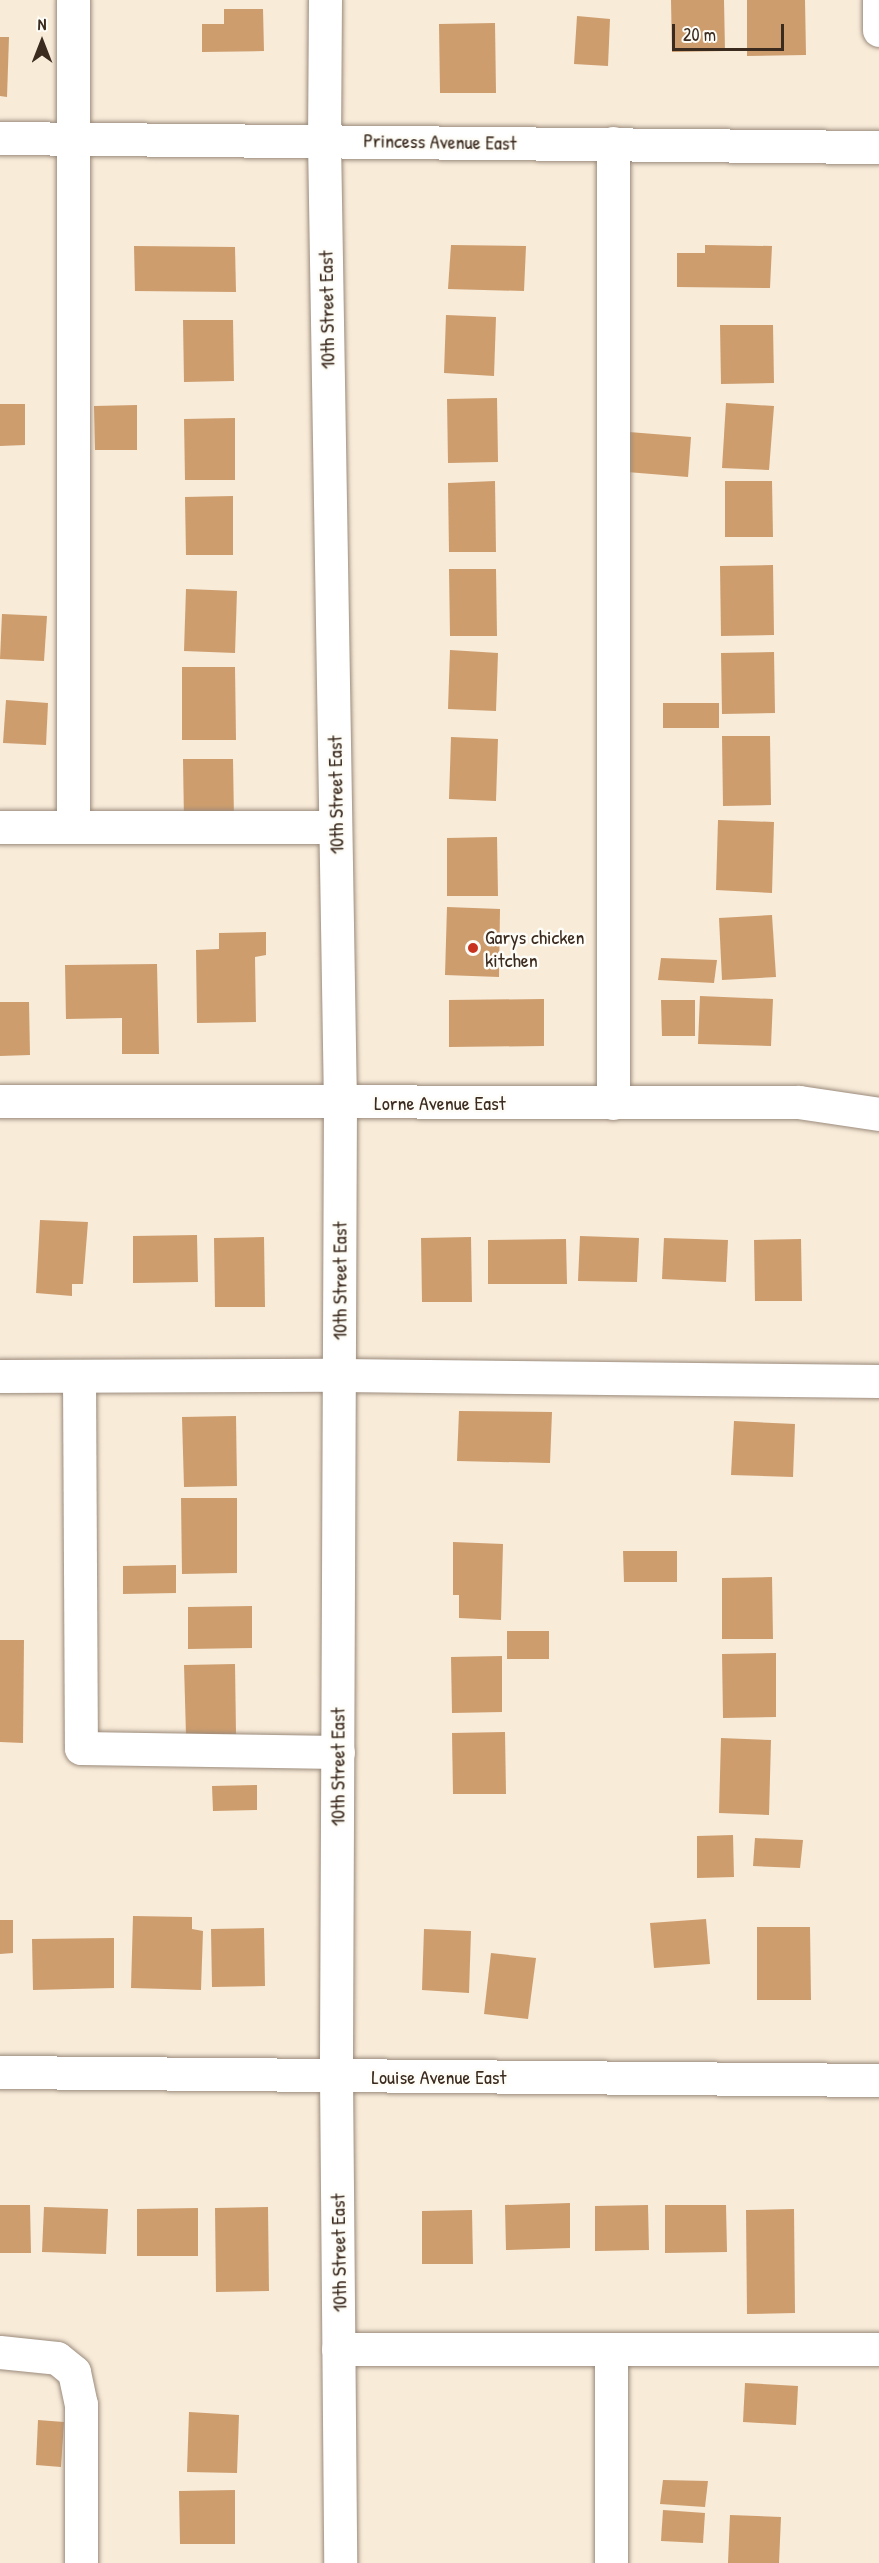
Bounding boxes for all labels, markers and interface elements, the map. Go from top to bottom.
north arrow [12,12,72,72]
scale bar [675,12,788,50]
text: N [38,13,46,35]
text: 20 m [683,22,716,47]
street label: Princess Avenue East [363,128,517,154]
street label: 10th Street East [313,251,339,369]
street label: 10th Street East [322,736,348,854]
place label: Garys chicken kitchen [485,924,585,971]
marker: Garys chicken kitchen [466,941,480,955]
street label: Lorne Avenue East [374,1090,506,1114]
street label: 10th Street East [327,1222,351,1340]
street label: 10th Street East [325,1708,349,1826]
street label: Louise Avenue East [372,2064,506,2088]
street label: 10th Street East [325,2194,351,2312]

